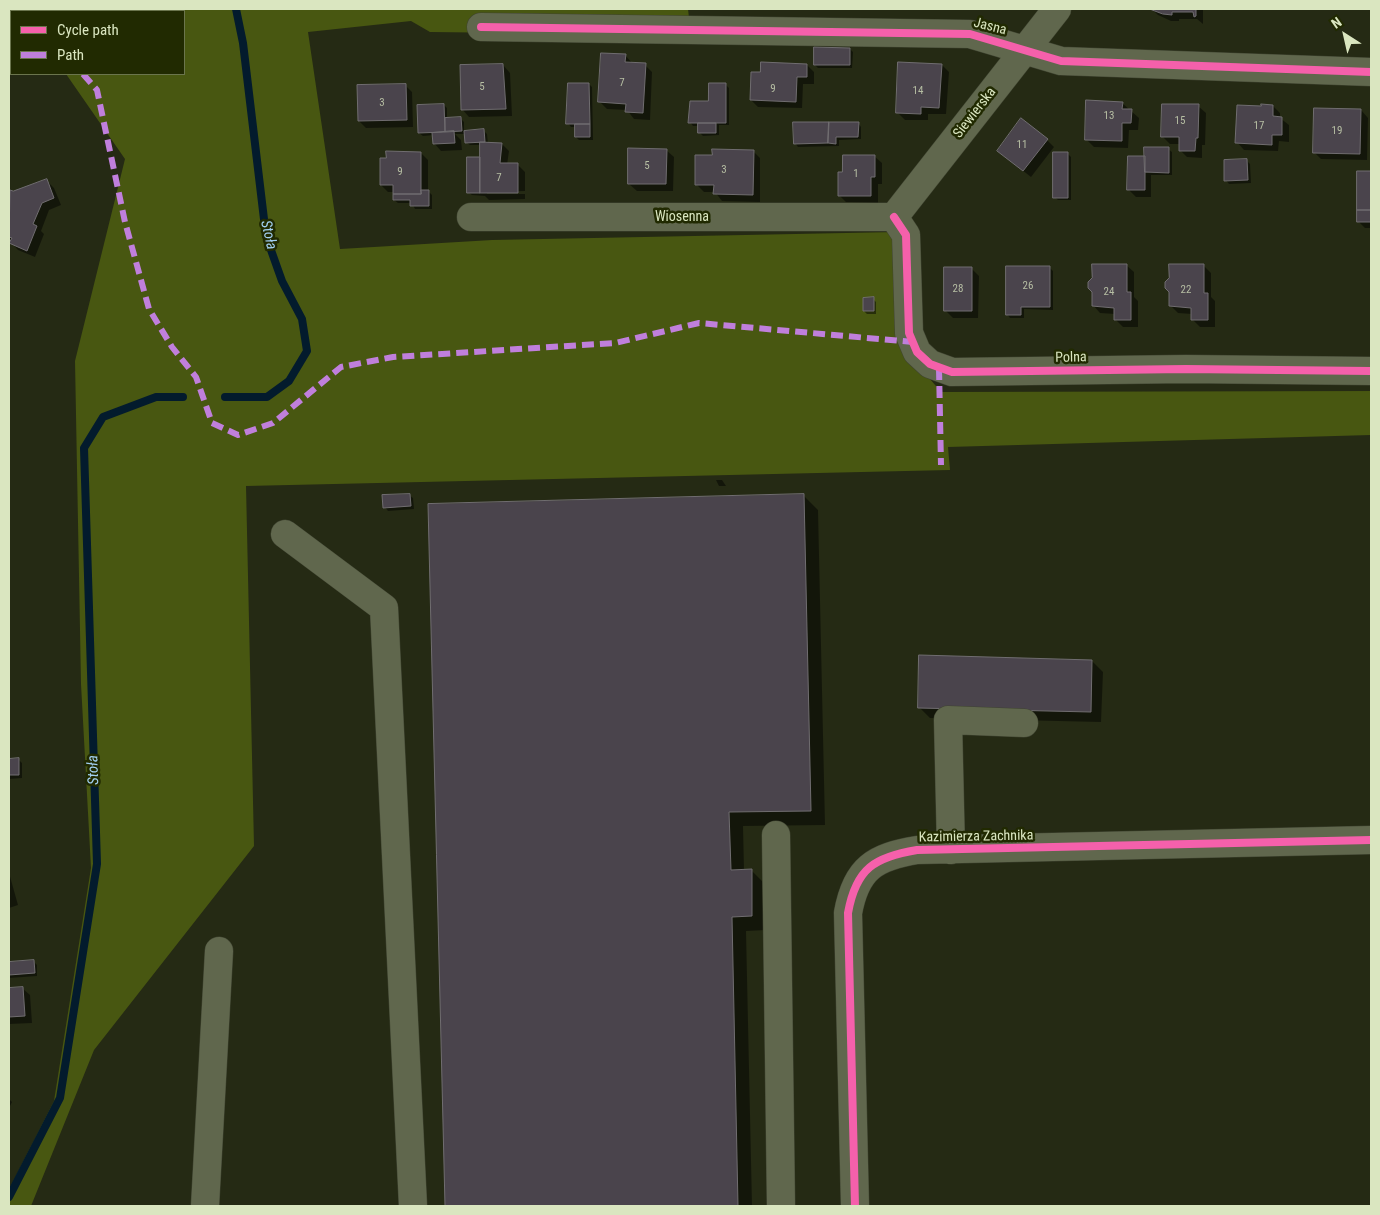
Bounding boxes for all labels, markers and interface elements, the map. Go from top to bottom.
legend [10,10,185,75]
north arrow [1320,10,1370,60]
text: N [1328,14,1344,32]
street label: Jasna [972,15,1008,39]
text: Cycle path [57,21,119,39]
text: Path [57,46,84,64]
house number: 7 [619,76,625,90]
house number: 5 [479,80,485,94]
house number: 9 [770,82,776,96]
house number: 14 [913,84,923,98]
street label: Siewierska [950,84,1000,142]
house number: 3 [379,96,385,110]
house number: 13 [1104,109,1114,123]
house number: 15 [1175,114,1185,128]
house number: 17 [1254,119,1264,133]
house number: 19 [1332,124,1342,138]
house number: 11 [1017,138,1027,152]
house number: 5 [644,159,650,173]
house number: 3 [721,163,727,177]
house number: 9 [397,165,403,179]
house number: 1 [853,167,859,181]
house number: 7 [496,171,502,185]
street label: Wiosenna [655,209,709,225]
water label: Stoła [256,219,280,251]
house number: 26 [1023,279,1033,293]
house number: 28 [953,282,963,296]
house number: 22 [1181,283,1191,297]
house number: 24 [1104,285,1114,299]
street label: Polna [1055,349,1087,367]
water label: Stoła [84,755,104,785]
street label: Kazimierza Zachnika [919,828,1033,846]

